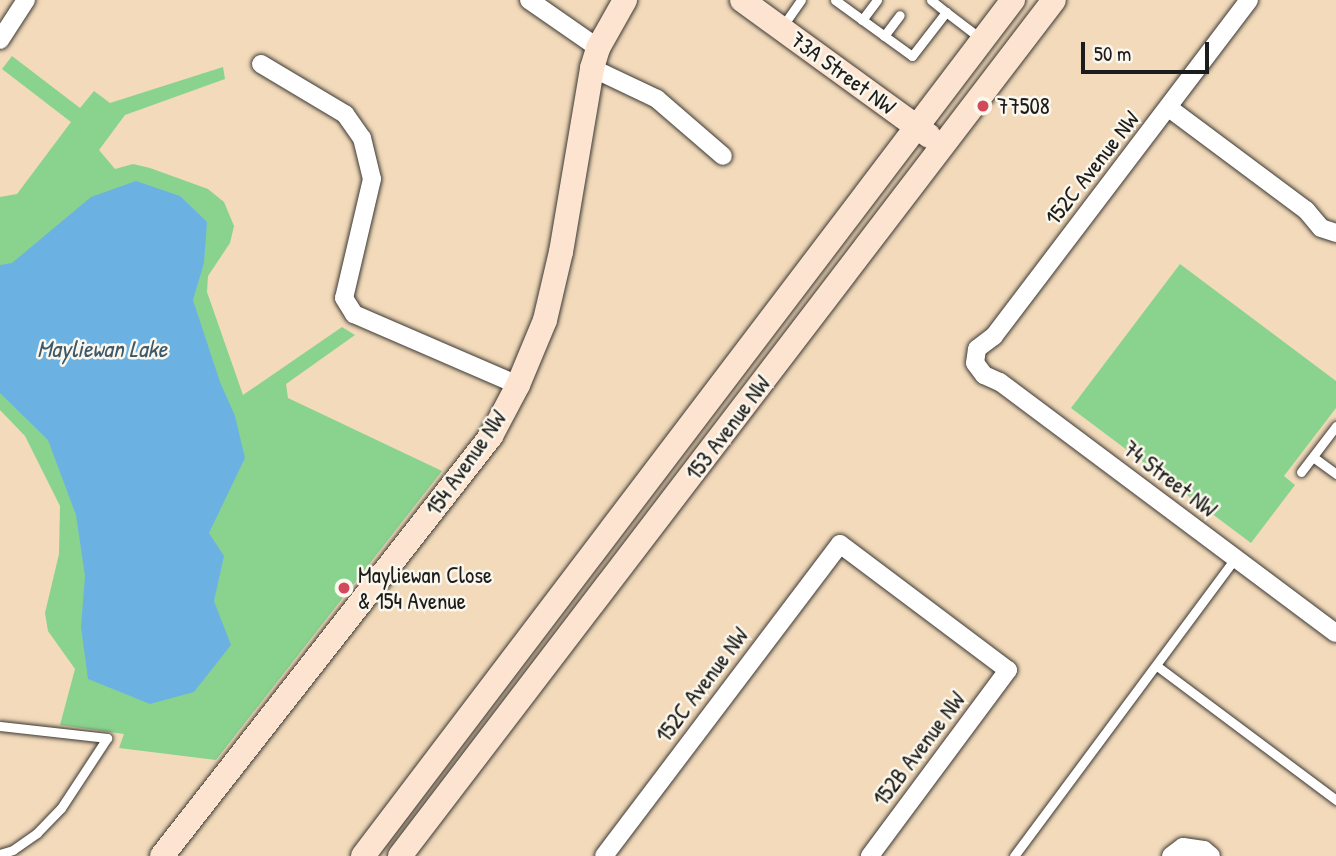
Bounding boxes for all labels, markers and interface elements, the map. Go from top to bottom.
street label: 73A Street NW [785,26,901,120]
scale bar [1084,28,1212,72]
text: 50 m [1094,39,1131,68]
place label: 77508 [997,92,1050,120]
marker: 77508 [975,98,991,114]
street label: 152C Avenue NW [1039,106,1145,230]
water label: Mayliewan Lake [37,335,167,363]
street label: 153 Avenue NW [680,370,776,486]
street label: 154 Avenue NW [420,405,512,521]
street label: 74 Street NW [1118,435,1222,523]
place label: Mayliewan Close & 154 Avenue [358,561,492,615]
marker: Mayliewan Close & 154 Avenue [336,580,352,596]
street label: 152C Avenue NW [650,622,754,748]
street label: 152B Avenue NW [867,686,971,812]

